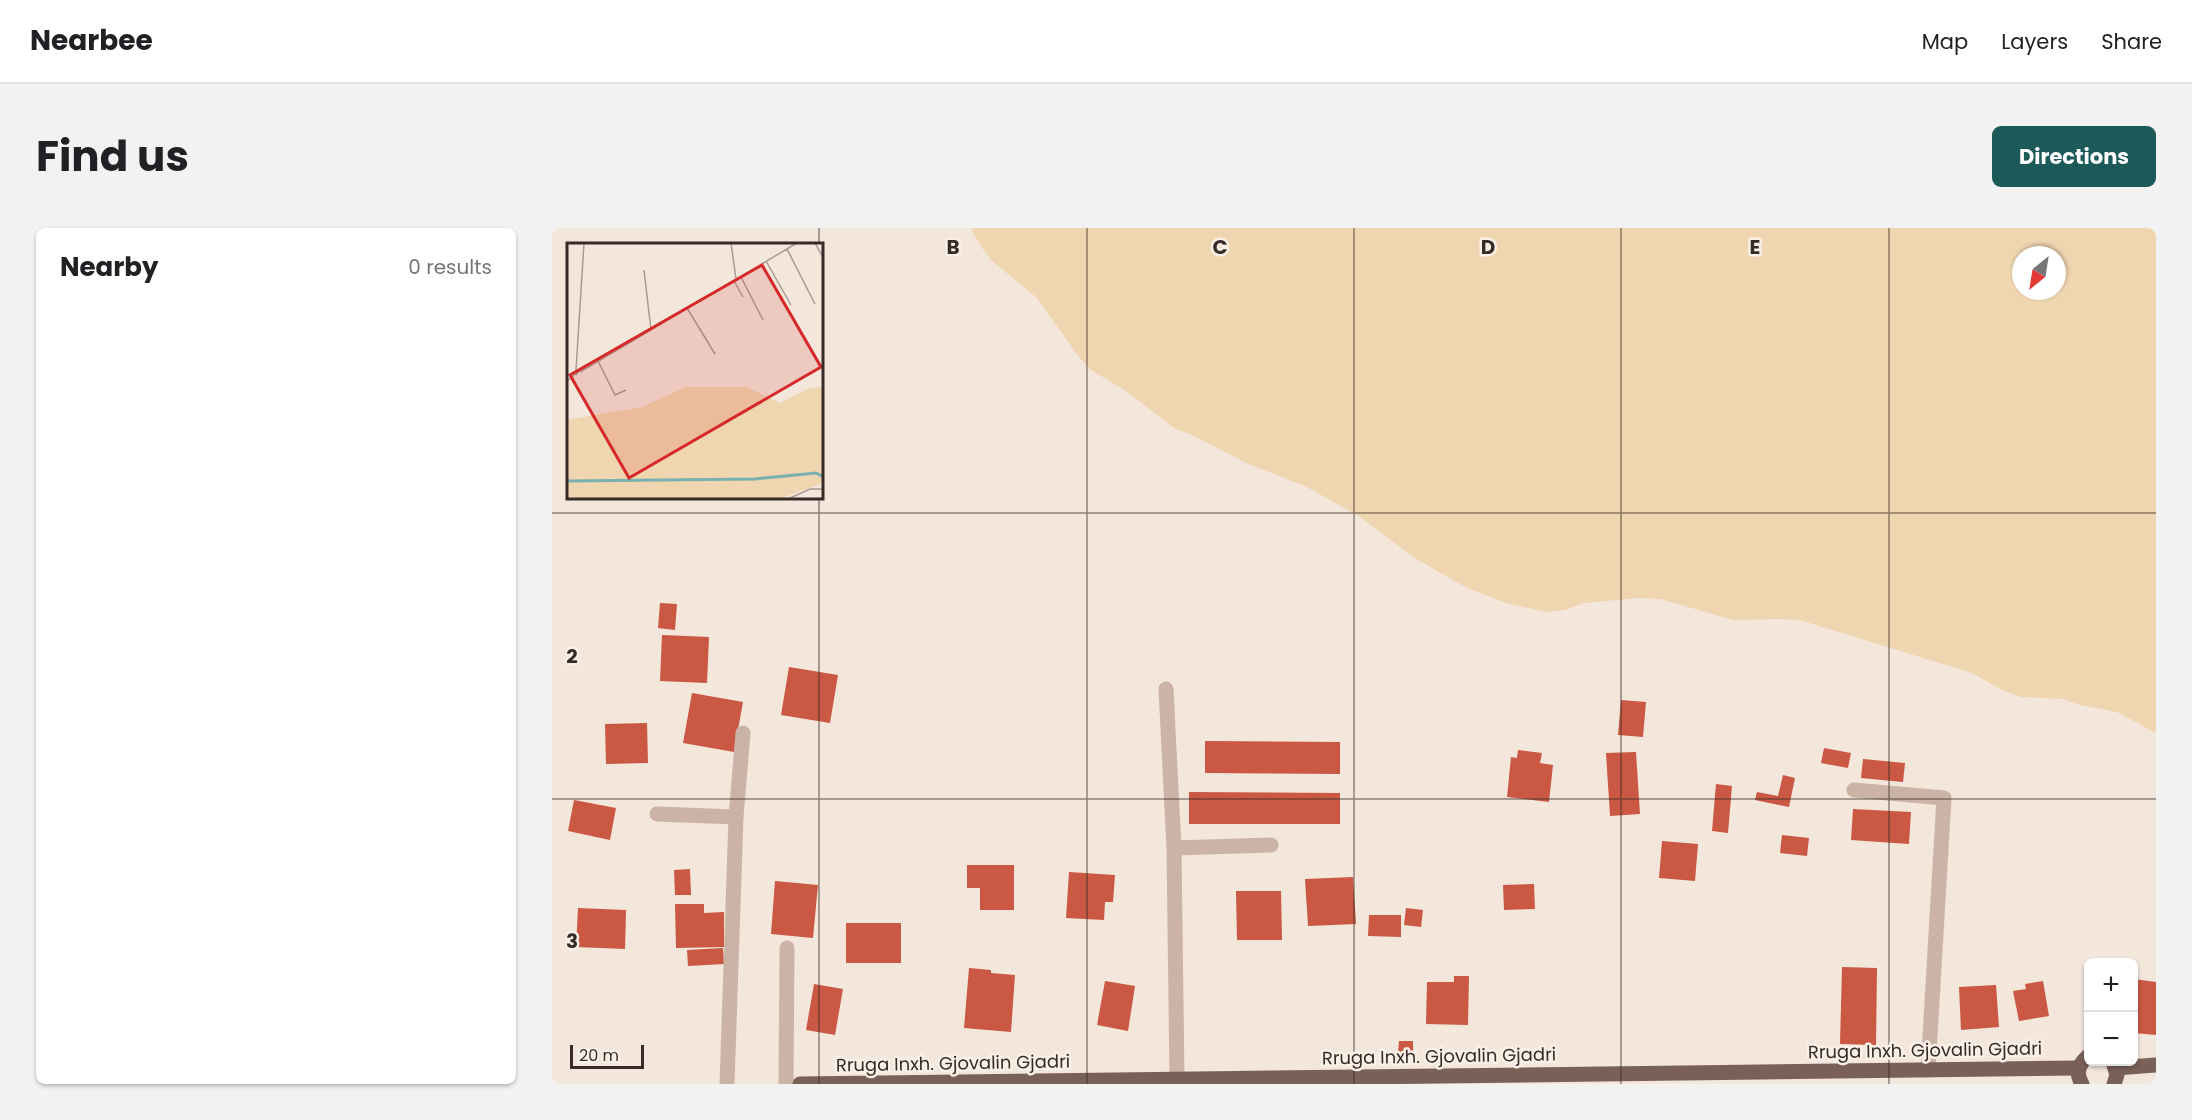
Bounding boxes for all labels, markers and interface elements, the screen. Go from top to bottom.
text: Nearbee [30,21,153,60]
text: Map [1922,27,1968,56]
text: Layers [2001,27,2068,56]
text: Share [2101,27,2162,56]
button: Directions [1992,126,2156,187]
text: Find us [36,127,189,186]
text: B [946,233,960,261]
text: C [1212,233,1228,261]
text: D [1481,233,1495,261]
text: E [1750,233,1760,261]
inset map [567,243,824,500]
north arrow [2012,246,2066,300]
text: Nearby [60,249,158,285]
text: 0 results [408,253,492,281]
text: 2 [566,642,578,670]
text: 3 [566,927,578,955]
map controls [2084,958,2138,1066]
button: + [2084,958,2138,1012]
button: − [2084,1012,2138,1066]
street label: Rruga Inxh. Gjovalin Gjadri [1808,1035,2042,1065]
street label: Rruga Inxh. Gjovalin Gjadri [1322,1041,1556,1071]
scale bar [570,1042,644,1070]
text: 20 m [579,1044,619,1067]
street label: Rruga Inxh. Gjovalin Gjadri [836,1048,1070,1078]

